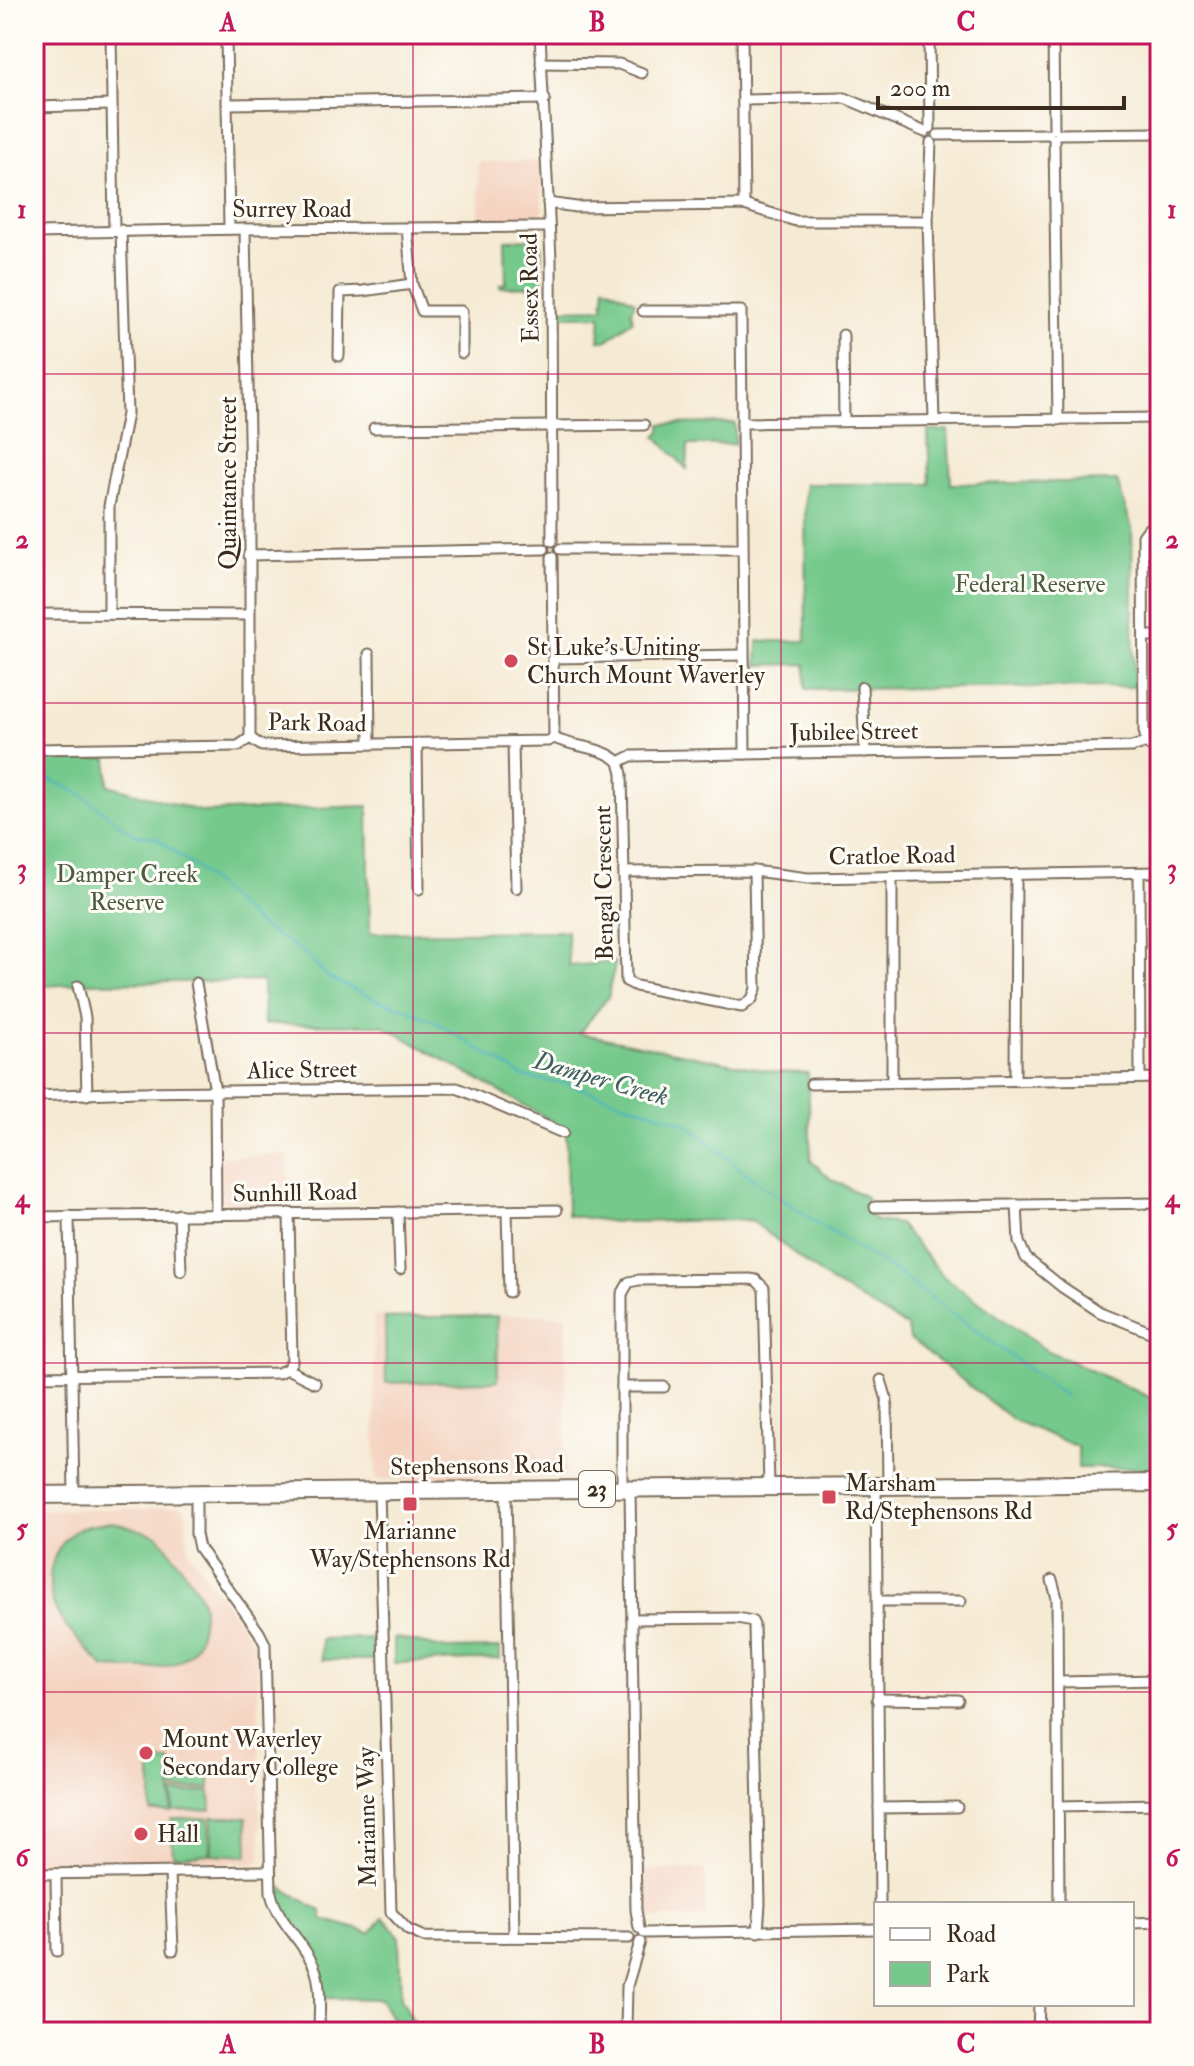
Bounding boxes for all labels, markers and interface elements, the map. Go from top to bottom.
text: A [219,7,237,39]
text: B [588,7,606,39]
text: C [956,7,976,39]
scale bar [878,60,1124,110]
text: 200 m [890,73,951,104]
text: 1 [17,194,27,226]
street label: Surrey Road [232,194,352,225]
text: 1 [1167,194,1177,226]
street label: Essex Road [514,233,546,343]
street label: Quaintance Street [213,396,244,570]
text: 2 [15,524,29,556]
text: 2 [1165,524,1179,556]
park label: Federal Reserve [955,569,1106,600]
place label: St Luke's Uniting Church Mount Waverley [527,632,765,691]
marker: St Luke's Uniting Church Mount Waverley [502,652,520,670]
street label: Park Road [267,707,367,739]
street label: Jubilee Street [788,715,919,749]
street label: Bengal Crescent [587,805,621,961]
street label: Cratloe Road [828,839,956,873]
text: 3 [17,853,27,885]
text: 3 [1167,853,1177,885]
park label: Damper Creek Reserve [56,859,198,918]
water label: Damper Creek [529,1044,672,1113]
street label: Alice Street [246,1054,358,1086]
street label: Sunhill Road [232,1176,358,1210]
text: 4 [14,1183,31,1215]
text: 4 [1164,1183,1181,1215]
street label: Stephensons Road [390,1449,564,1483]
place label: Marsham Rd/Stephensons Rd [845,1468,1033,1527]
road number: 23 [579,1471,615,1507]
marker: Marsham Rd/Stephensons Rd [820,1488,838,1506]
marker: Marianne Way/Stephensons Rd [401,1495,419,1513]
text: 5 [16,1513,28,1545]
text: 5 [1166,1513,1178,1545]
place label: Marianne Way/Stephensons Rd [308,1516,511,1575]
place label: Mount Waverley Secondary College [162,1724,338,1783]
marker: Mount Waverley Secondary College [137,1744,155,1762]
street label: Marianne Way [350,1746,384,1888]
place label: Hall [157,1819,199,1850]
marker: Hall [132,1825,150,1843]
text: 6 [15,1842,30,1874]
text: 6 [1165,1842,1180,1874]
legend [874,1902,1134,2006]
text: Road [946,1919,996,1950]
text: Park [946,1959,990,1990]
text: A [219,2029,237,2061]
text: B [588,2029,606,2061]
text: C [956,2029,976,2061]

